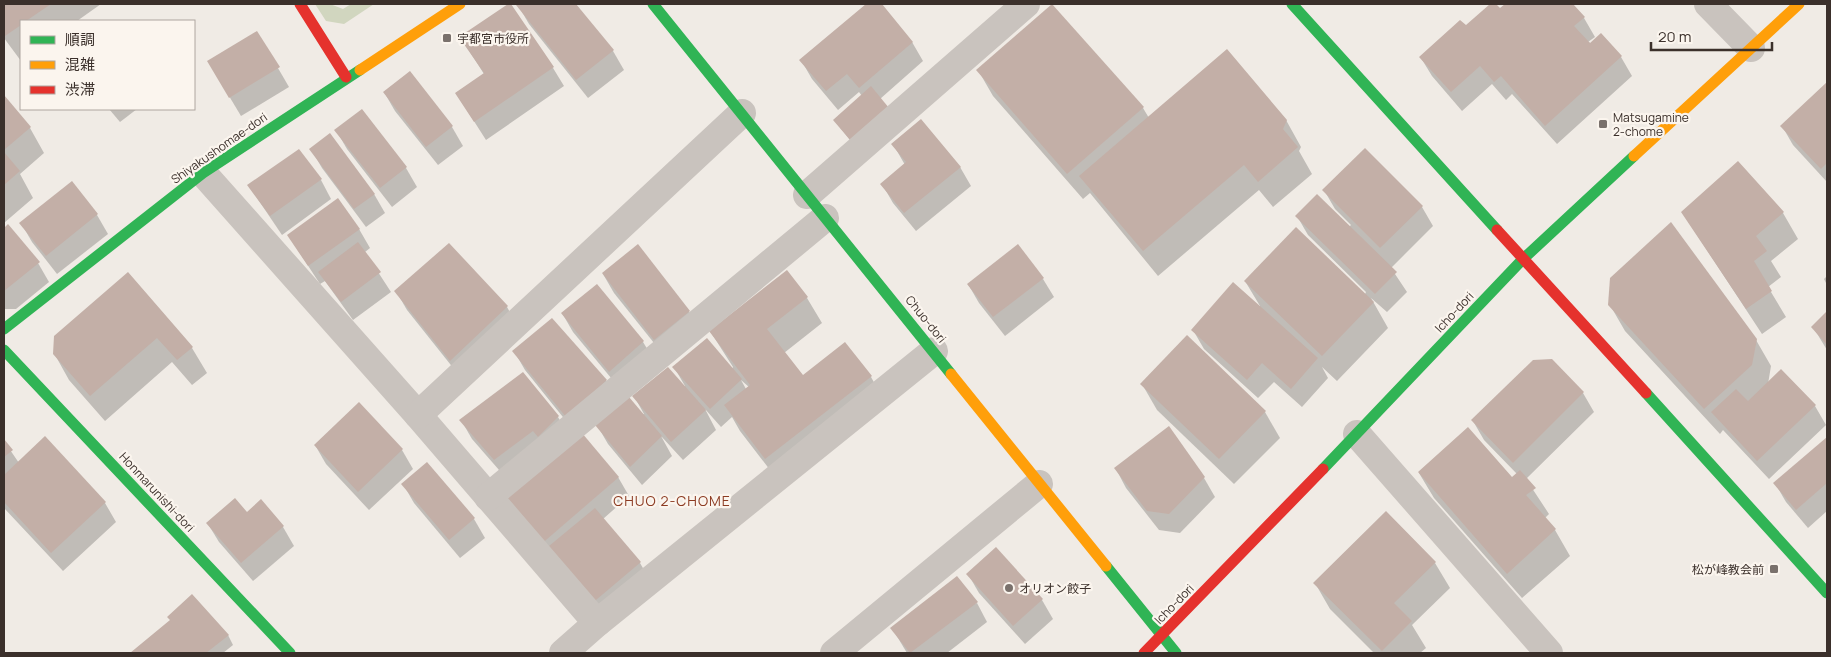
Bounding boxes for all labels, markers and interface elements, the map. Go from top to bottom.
legend [20,20,195,110]
scale bar [1651,20,1772,52]
text: 20 m [1658,26,1691,47]
text: 順調 [65,29,95,50]
place label: 宇都宮市役所 [457,30,529,47]
marker: 宇都宮市役所 [441,32,453,44]
text: 混雑 [65,54,95,75]
text: 渋滞 [65,79,95,100]
street label: Shiyakushomae-dori [167,108,271,188]
place label: Matsugamine 2-chome [1613,109,1689,140]
marker: Matsugamine 2-chome [1597,118,1609,130]
street label: Icho-dori [1431,288,1477,336]
street label: Chuo-dori [902,292,950,346]
street label: Honmarunishi-dori [116,448,198,536]
district label: CHUO 2-CHOME [613,491,731,510]
place label: 松が峰教会前 [1692,561,1764,578]
marker: 松が峰教会前 [1768,563,1780,575]
place label: オリオン餃子 [1019,580,1091,597]
street label: Icho-dori [1151,580,1197,628]
marker: オリオン餃子 [1003,582,1015,594]

